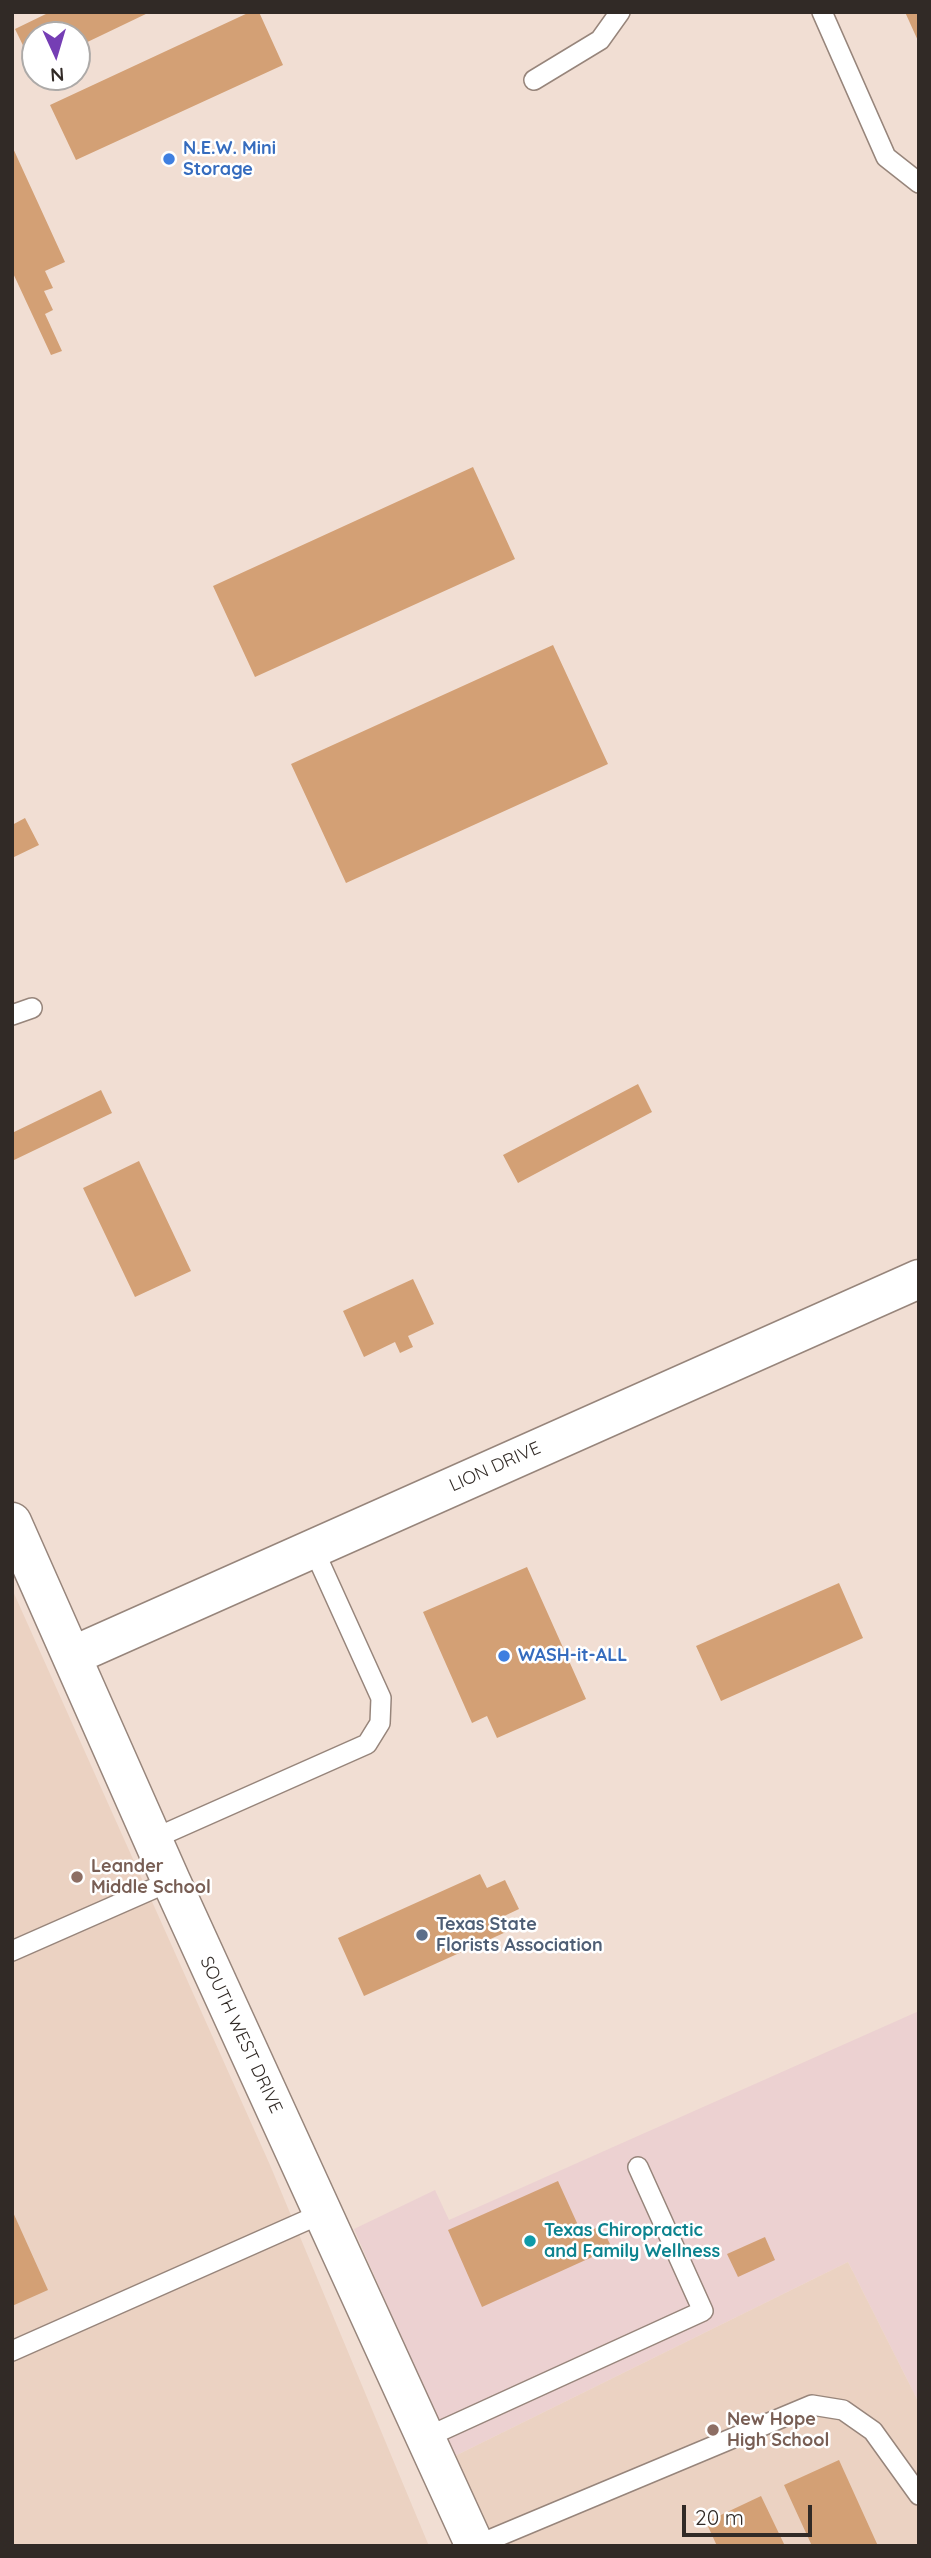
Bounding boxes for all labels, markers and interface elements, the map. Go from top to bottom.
north arrow [21,21,91,91]
text: N [50,62,65,87]
place label: N.E.W. Mini Storage [183,138,276,180]
marker: N.E.W. Mini Storage [161,151,177,167]
street label: LION DRIVE [446,1437,544,1497]
place label: WASH-it-ALL [518,1645,627,1667]
marker: WASH-it-ALL [496,1648,512,1664]
place label: Leander Middle School [91,1856,211,1898]
marker: Leander Middle School [69,1869,85,1885]
place label: Texas State Florists Association [436,1914,603,1956]
marker: Texas State Florists Association [414,1927,430,1943]
street label: SOUTH WEST DRIVE [195,1953,287,2117]
place label: Texas Chiropractic and Family Wellness [544,2220,720,2262]
marker: Texas Chiropractic and Family Wellness [522,2233,538,2249]
place label: New Hope High School [727,2409,829,2452]
marker: New Hope High School [705,2422,721,2438]
scale bar [686,2492,816,2536]
text: 20 m [695,2504,744,2530]

